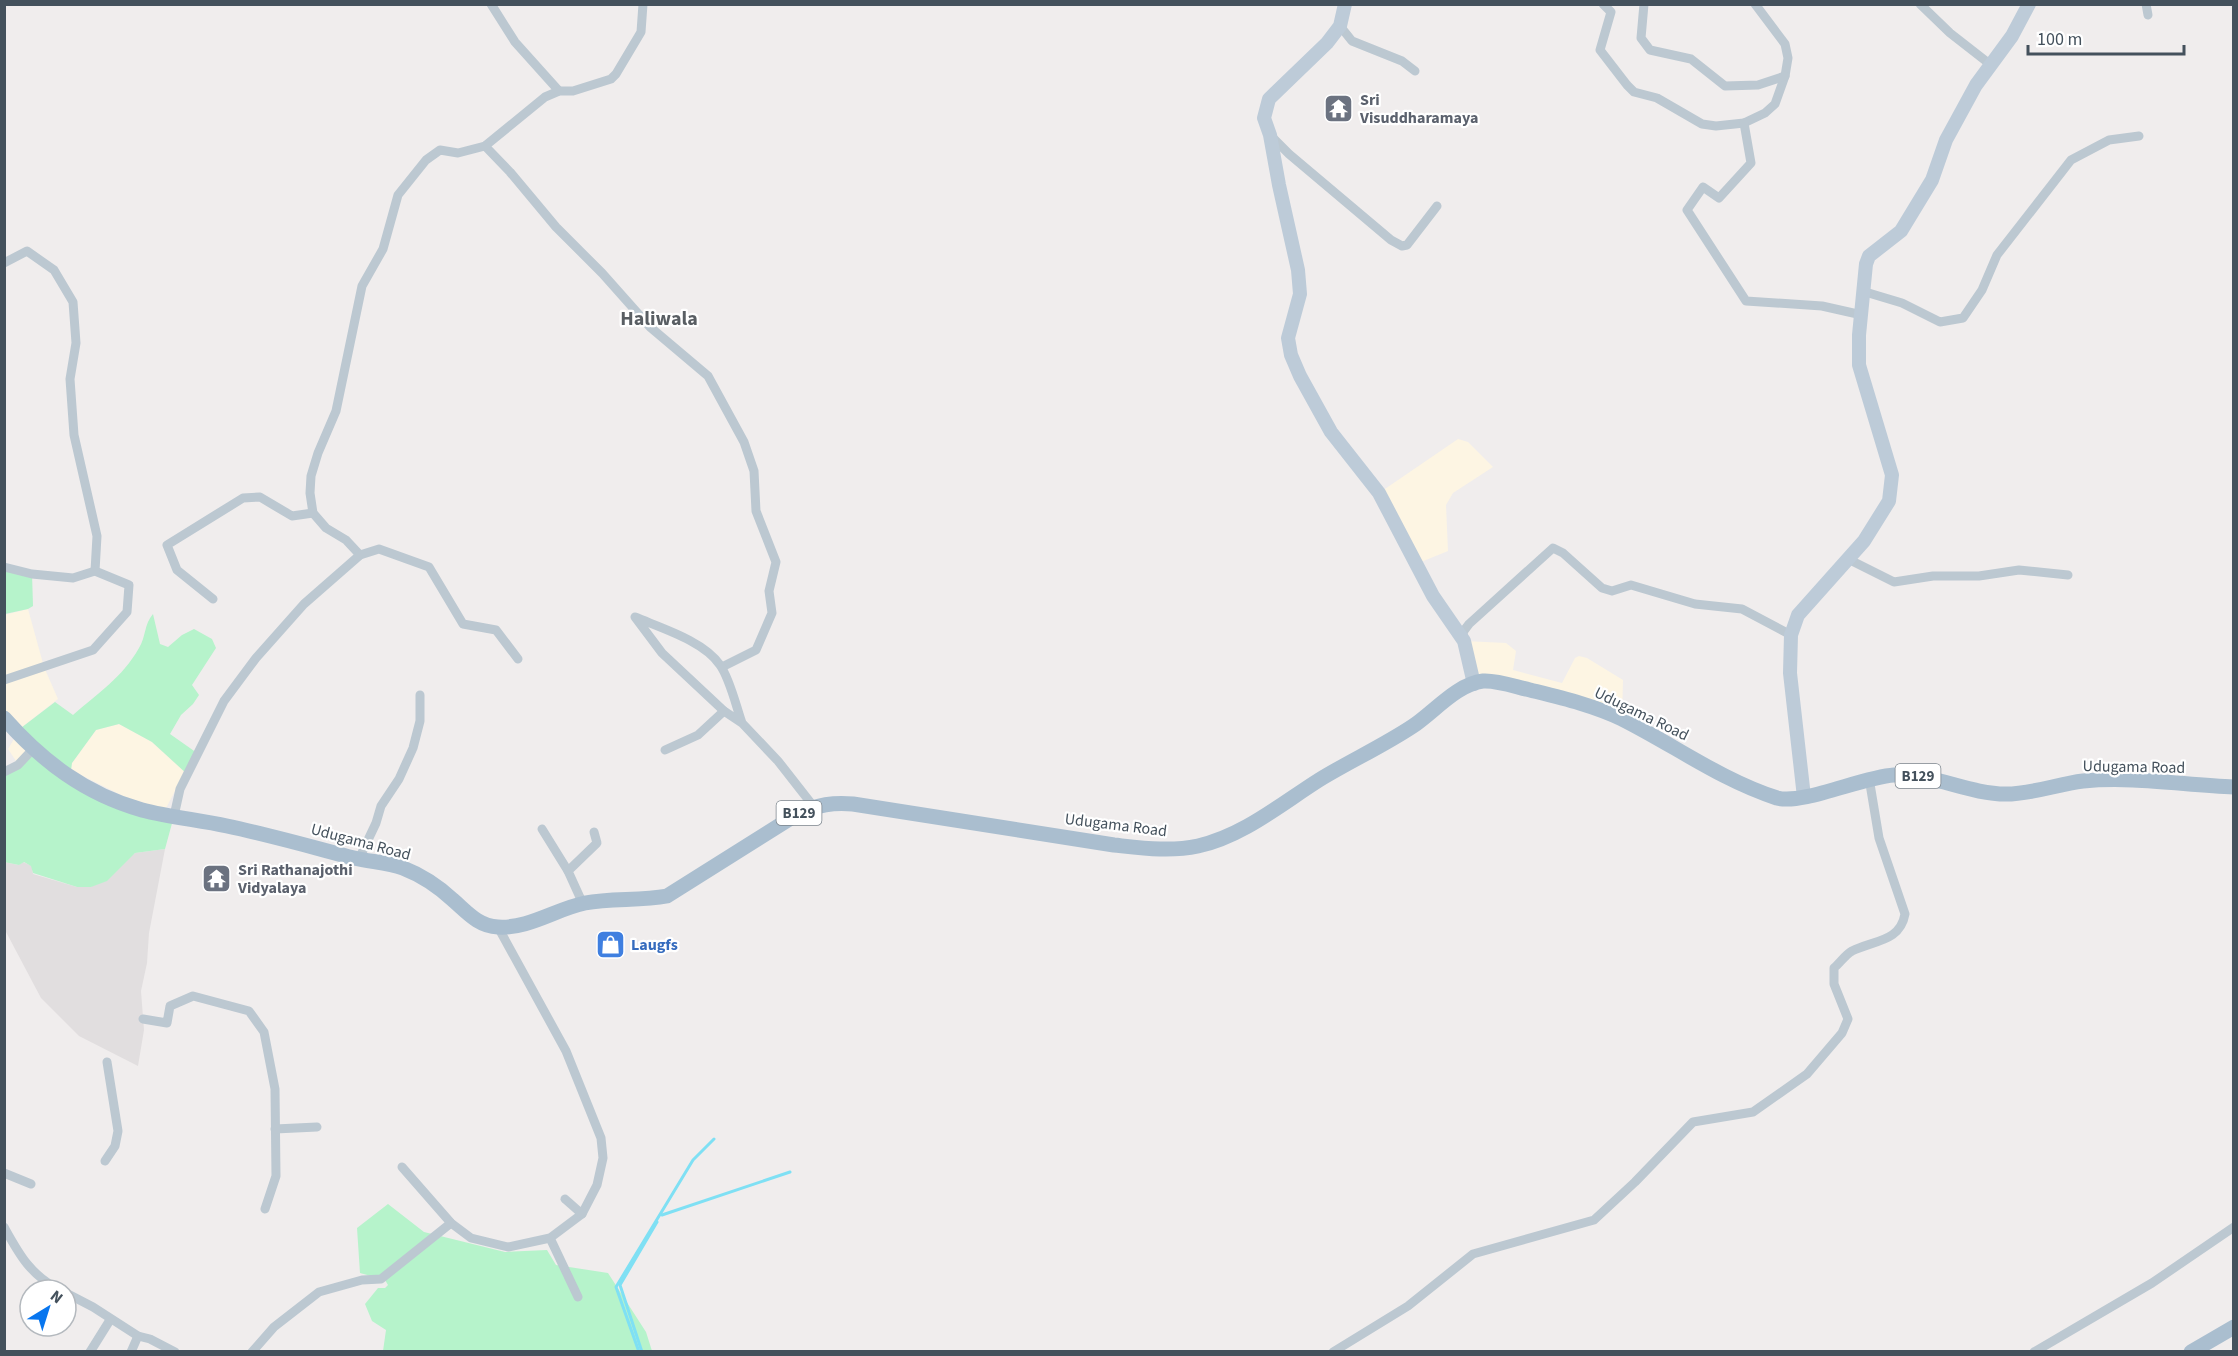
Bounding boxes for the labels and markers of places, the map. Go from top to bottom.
place label: Sri Visuddharamaya [1359,89,1478,129]
temple icon: Sri Visuddharamaya [1323,92,1355,124]
place label: Sri Rathanajothi Vidyalaya [237,859,353,899]
temple icon: Sri Rathanajothi Vidyalaya [201,862,233,894]
shop icon: Laugfs [594,928,626,960]
place label: Laugfs [631,934,678,956]

